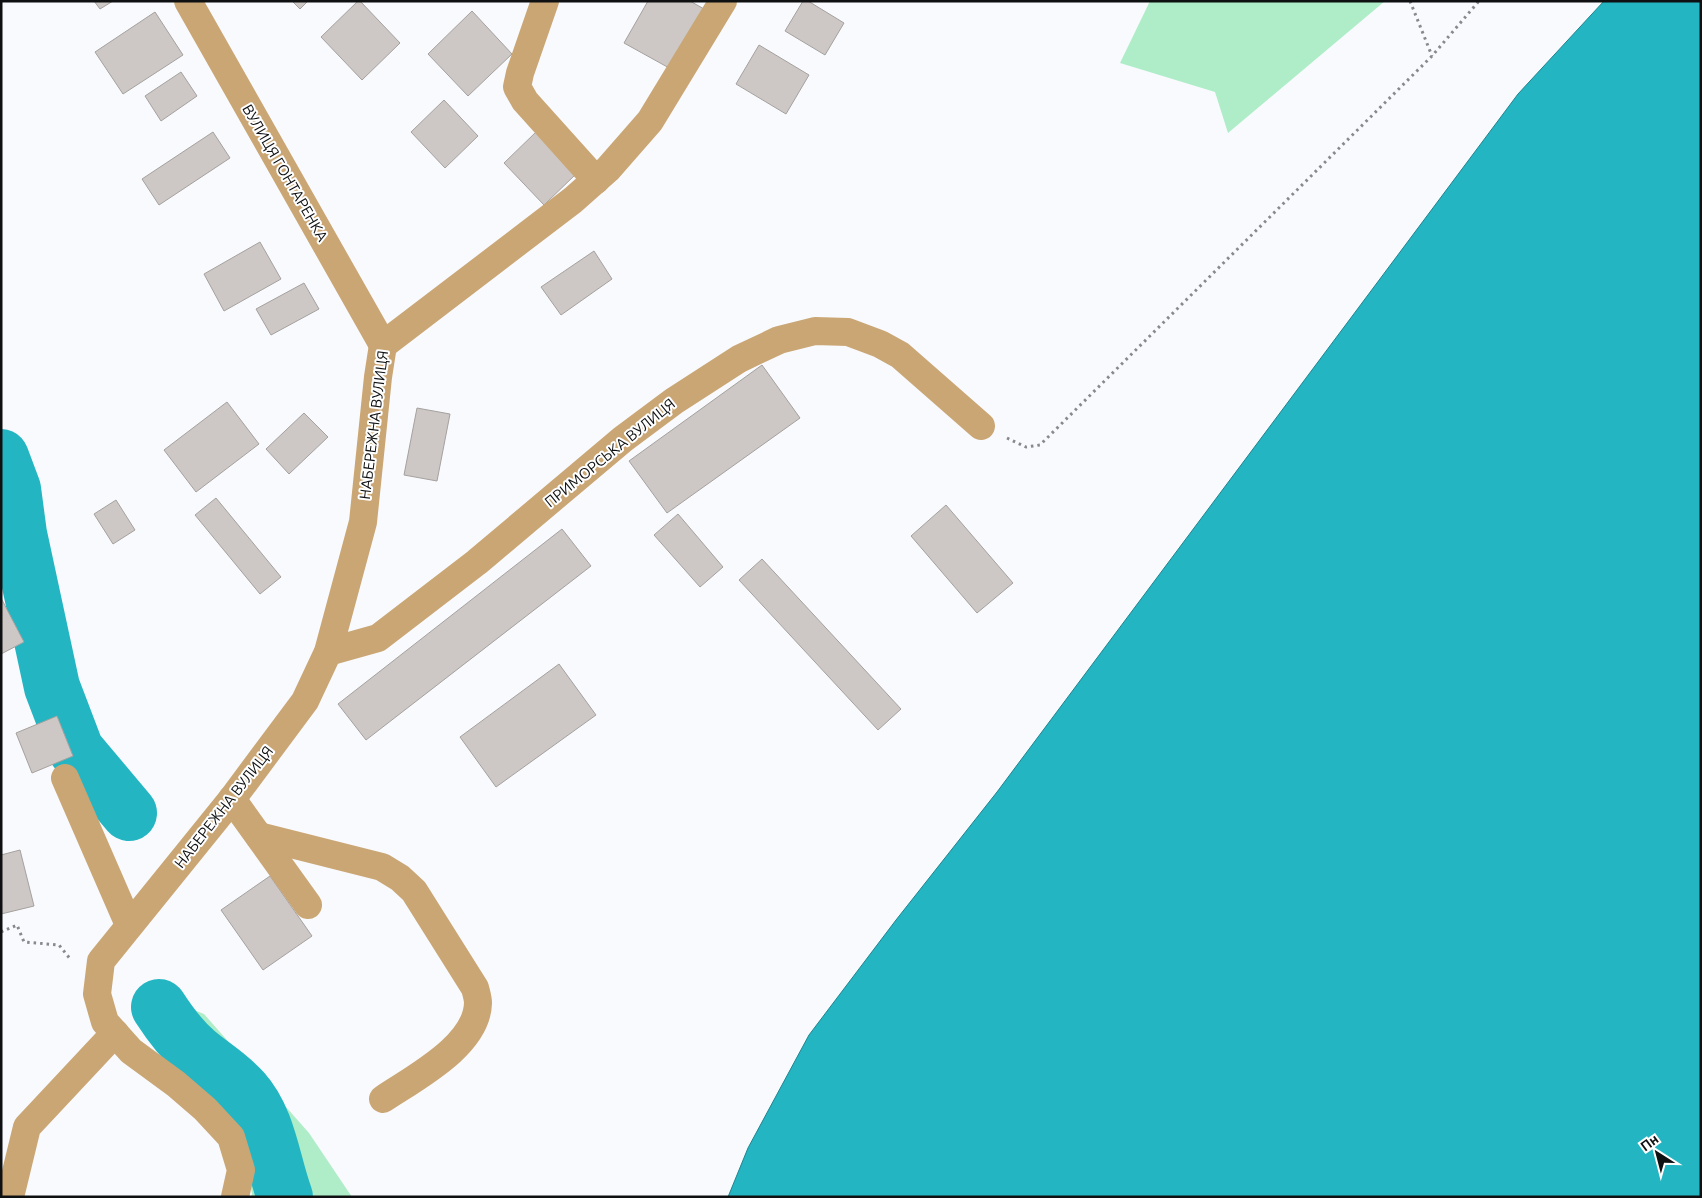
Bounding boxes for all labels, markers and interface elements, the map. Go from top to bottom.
street label: ВУЛИЦЯ ГОНТАРЕНКА [239,101,332,244]
street label: НАБЕРЕЖНА ВУЛИЦЯ [356,350,391,500]
street label: ПРИМОРСЬКА ВУЛИЦЯ [541,395,678,510]
street label: НАБЕРЕЖНА ВУЛИЦЯ [171,742,276,871]
north arrow [1632,1128,1682,1178]
text: Пн [1637,1131,1661,1154]

